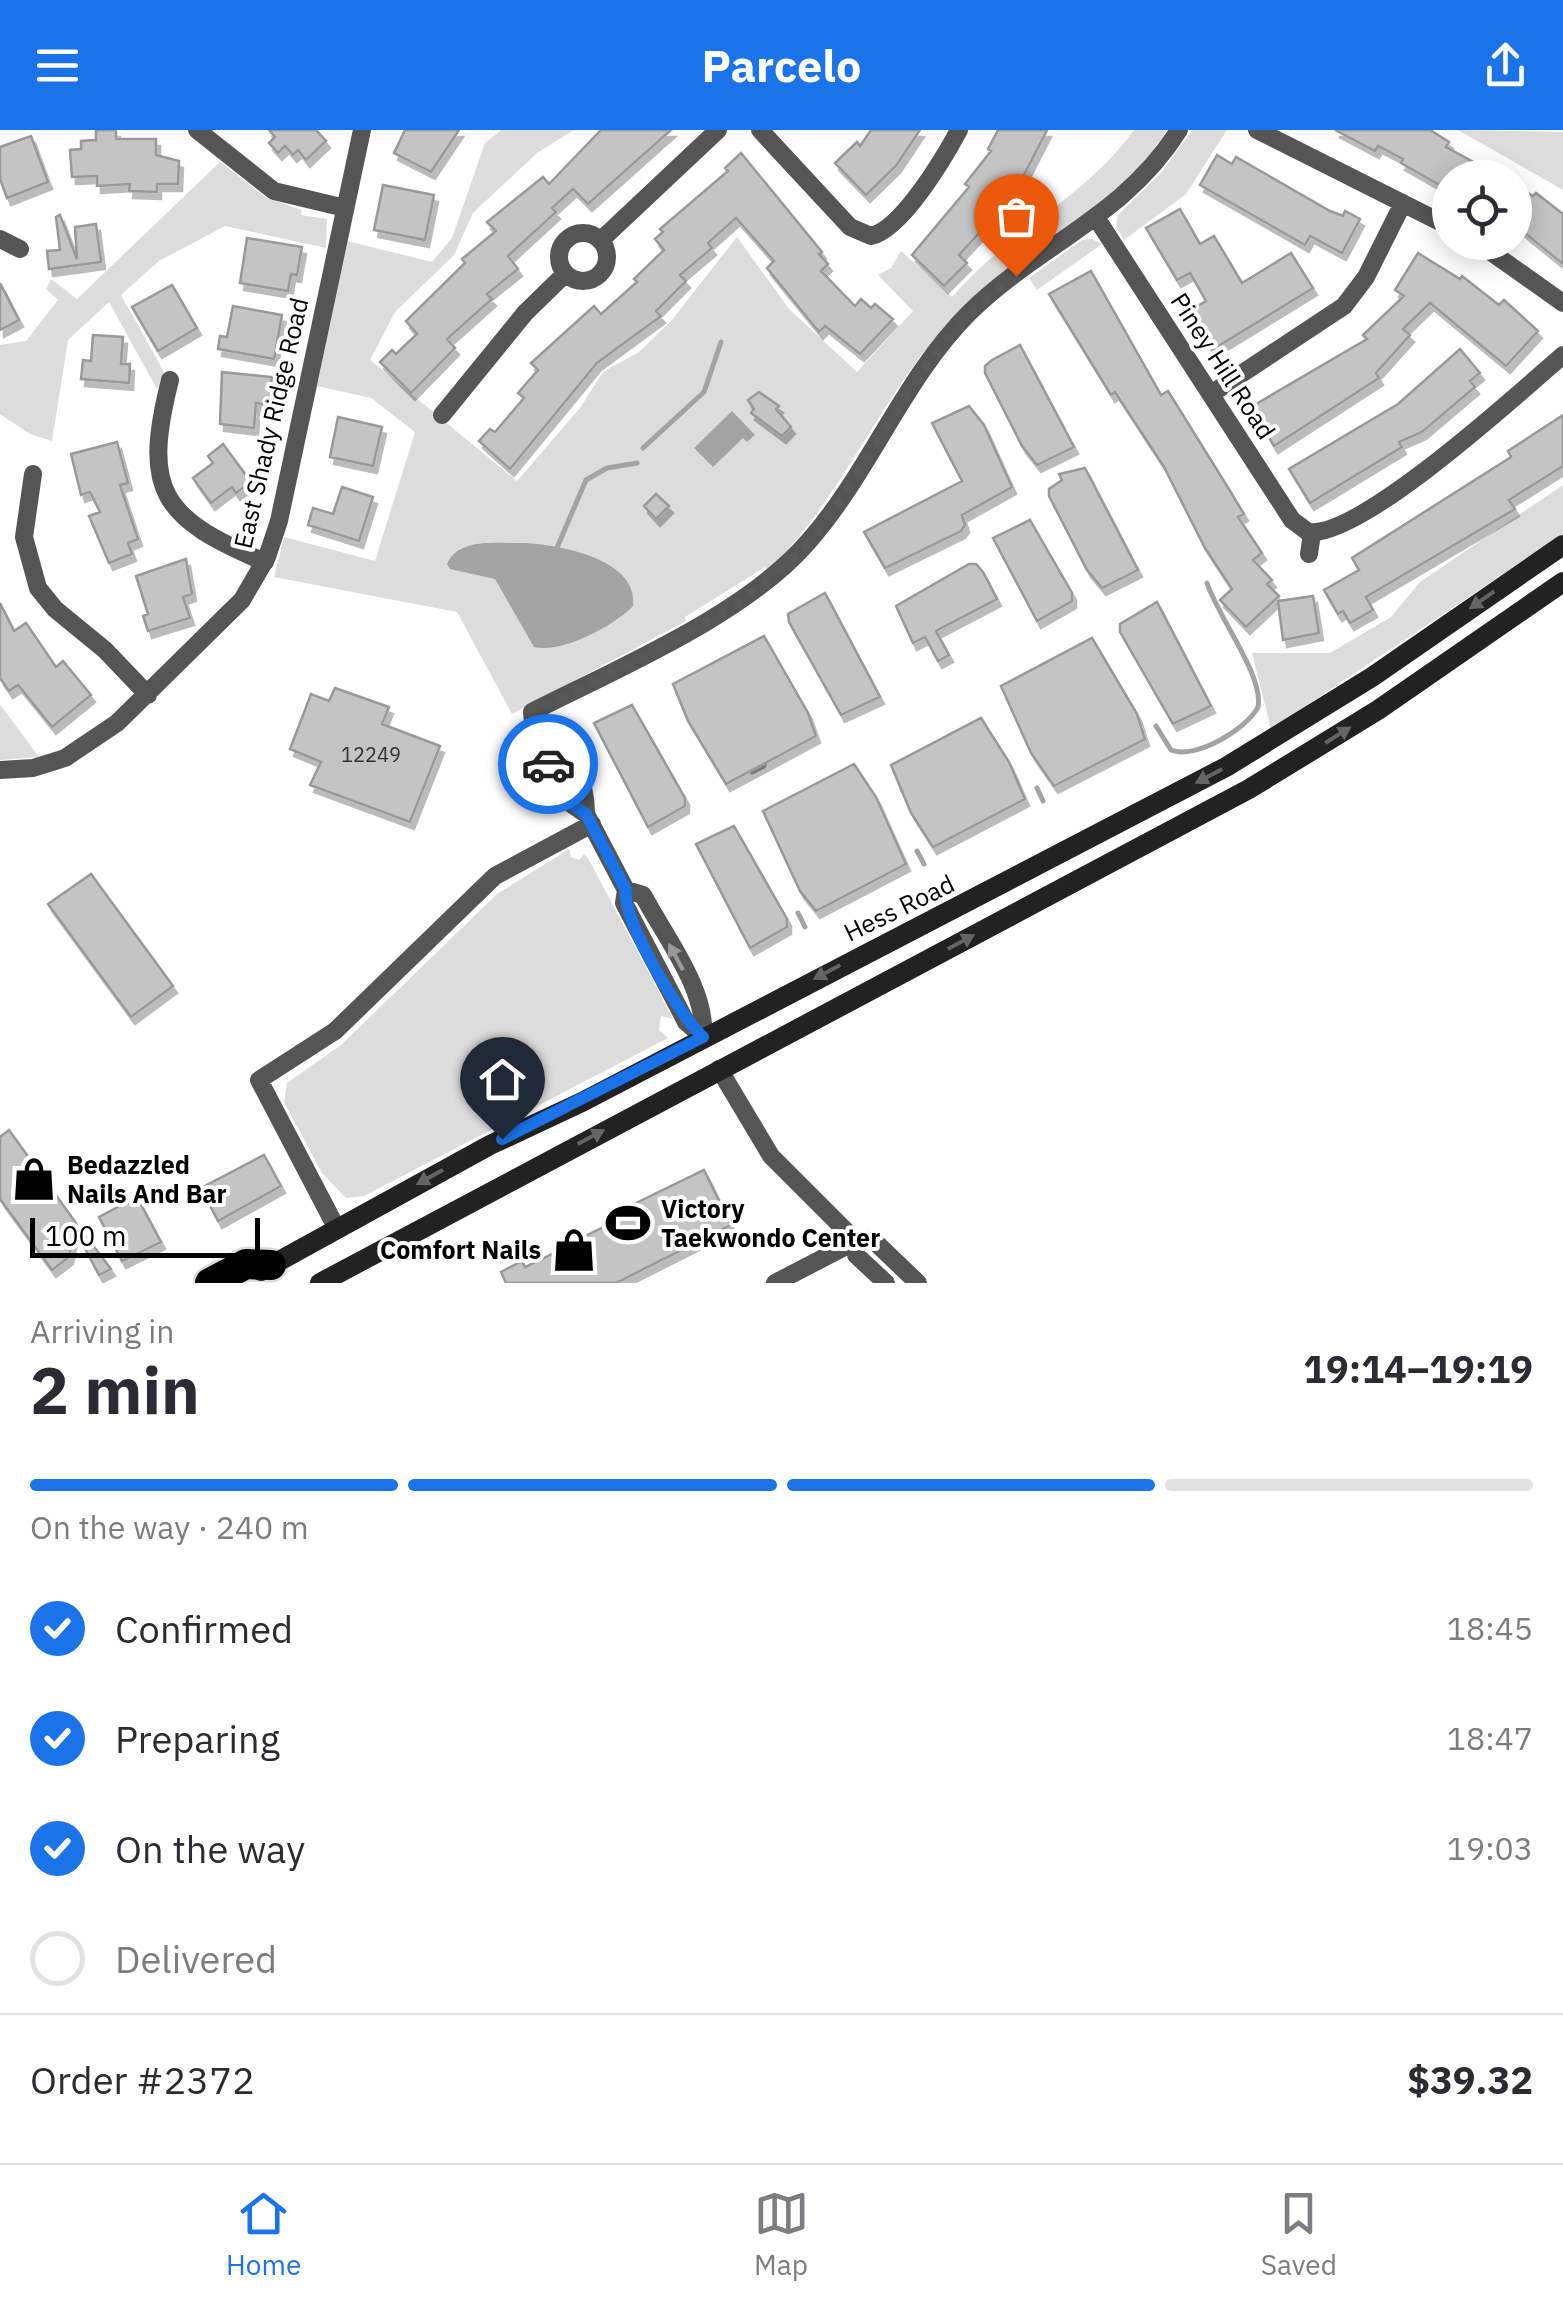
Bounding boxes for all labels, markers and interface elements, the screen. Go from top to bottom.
text: Parcelo [702,36,861,94]
icon: menu [30,38,85,93]
icon: share [1478,38,1533,93]
map controls [1432,160,1532,260]
button: locate [1432,160,1532,260]
pin [974,174,1059,277]
icon: bag [989,189,1044,244]
street label: Piney Hill Road [1164,286,1283,445]
street label: East Shady Ridge Road [226,294,315,552]
one-way arrow [1469,590,1495,609]
courier [498,714,598,814]
one-way arrow [1324,727,1351,745]
icon: car [521,737,576,792]
house number: 12249 [341,741,401,768]
one-way arrow [1195,767,1224,784]
street label: Hess Road [838,867,959,948]
one-way arrow [946,934,975,951]
one-way arrow [668,942,685,971]
one-way arrow [812,964,841,981]
pin [460,1037,545,1140]
icon: home [475,1052,530,1107]
one-way arrow [576,1129,605,1146]
place label: Bedazzled Nails And Bar [67,1148,227,1210]
shop icon: Bedazzled Nails And Bar [10,1155,58,1203]
one-way arrow [416,1168,444,1186]
place label: Victory Taekwondo Center [661,1192,880,1254]
sports icon: Victory Taekwondo Center [604,1199,652,1247]
scale bar [30,1213,260,1258]
text: 100 m [45,1217,126,1254]
shop icon: Comfort Nails [550,1226,598,1274]
place label: Comfort Nails [380,1233,541,1266]
text: Arriving in [30,1310,175,1352]
text: 19:14–19:19 [1303,1344,1533,1393]
text: 2 min [30,1347,200,1432]
text: On the way · 240 m [30,1506,309,1548]
icon: check [30,1601,85,1656]
text: Confirmed [115,1604,293,1653]
text: 18:45 [1447,1607,1533,1649]
icon: check [30,1711,85,1766]
text: Preparing [115,1714,280,1763]
text: 18:47 [1447,1717,1533,1759]
icon: check [30,1821,85,1876]
text: On the way [115,1824,305,1873]
text: 19:03 [1447,1827,1533,1869]
text: Delivered [115,1934,277,1983]
text: Order #2372 [30,2055,255,2104]
text: $39.32 [1407,2055,1533,2104]
tab: Home [226,2186,301,2283]
tab: Map [754,2186,809,2283]
tab: Saved [1261,2186,1337,2283]

